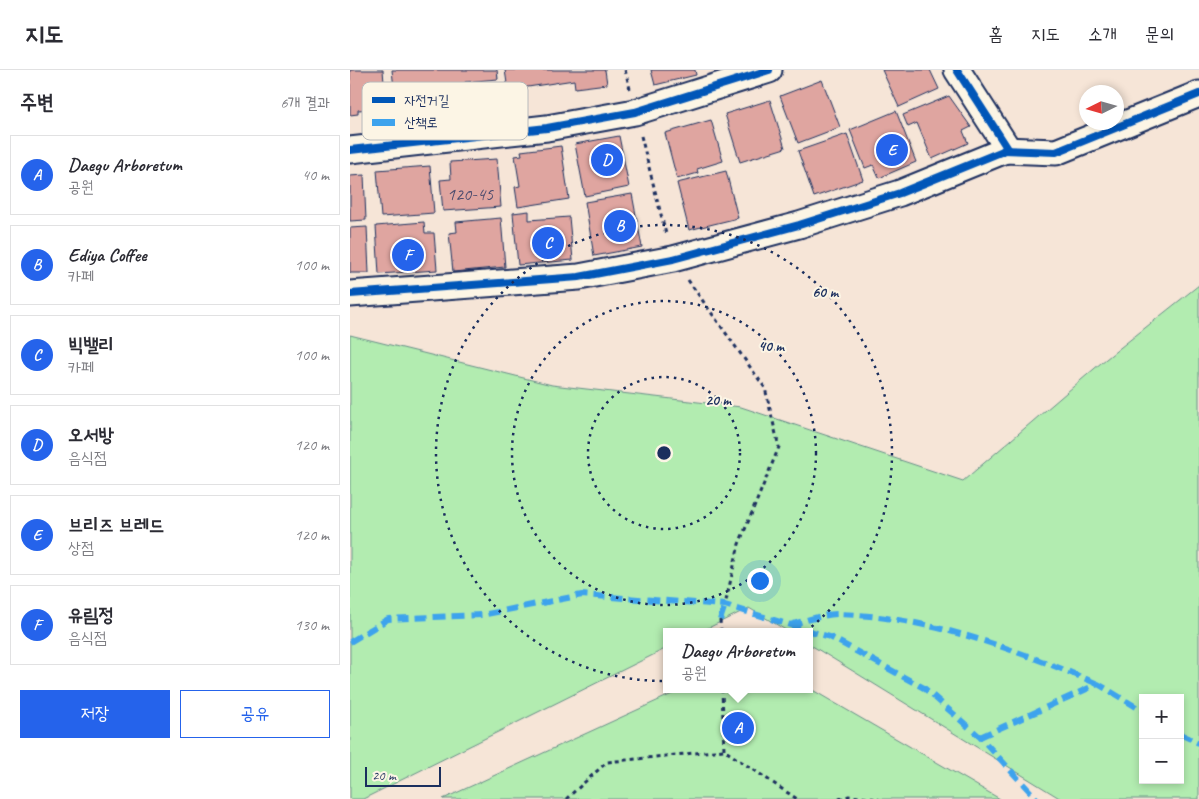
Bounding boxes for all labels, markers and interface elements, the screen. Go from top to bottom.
text: 지도 [25,19,64,49]
text: 홈 [989,23,1003,45]
text: 지도 [1031,23,1060,45]
text: 소개 [1088,23,1117,45]
text: 문의 [1145,23,1174,45]
legend [362,82,528,140]
north arrow [1079,85,1124,130]
text: 주변 [20,89,54,115]
text: 자전거길 [404,92,450,109]
text: 6개 결과 [280,93,330,113]
text: 산책로 [404,114,438,131]
pin: E [876,131,908,169]
pin: D [591,141,623,179]
text: Daegu Arboretum [68,153,182,177]
text: A [33,165,41,185]
text: 40 m [302,165,329,185]
text: 공원 [68,177,94,197]
house number: 120-45 [447,183,494,205]
pin: B [604,207,636,245]
pin: C [532,224,564,262]
pin: F [392,236,424,274]
text: Ediya Coffee [68,243,147,267]
text: B [33,255,41,275]
text: 100 m [295,255,329,275]
text: 카페 [68,267,94,287]
text: 60 m [812,283,839,302]
text: 빅밸리 [68,333,114,357]
text: 40 m [758,337,785,356]
text: C [33,345,41,365]
text: 100 m [295,345,329,365]
text: 카페 [68,358,94,378]
text: 20 m [705,391,732,410]
text: 오서방 [68,423,114,447]
text: D [32,435,42,455]
text: 120 m [295,435,329,455]
centre of rings [655,444,673,462]
text: 음식점 [68,448,107,468]
text: 브리즈 브레드 [68,513,164,537]
text: E [33,525,41,545]
text: 120 m [295,525,329,545]
text: 상점 [68,538,94,558]
your location [747,568,773,594]
text: 유림정 [68,603,114,627]
text: F [33,615,41,635]
text: 130 m [295,615,329,635]
text: 음식점 [68,628,107,648]
popup [663,628,813,693]
text: Daegu Arboretum [681,639,795,663]
text: 공원 [681,663,707,683]
button: 저장 [20,690,170,738]
button: 공유 [180,690,330,738]
map controls [1139,694,1184,784]
button: + [1139,694,1184,739]
pin: A [722,709,754,747]
button: − [1139,739,1184,784]
scale bar [365,764,441,787]
text: 20 m [372,767,396,784]

